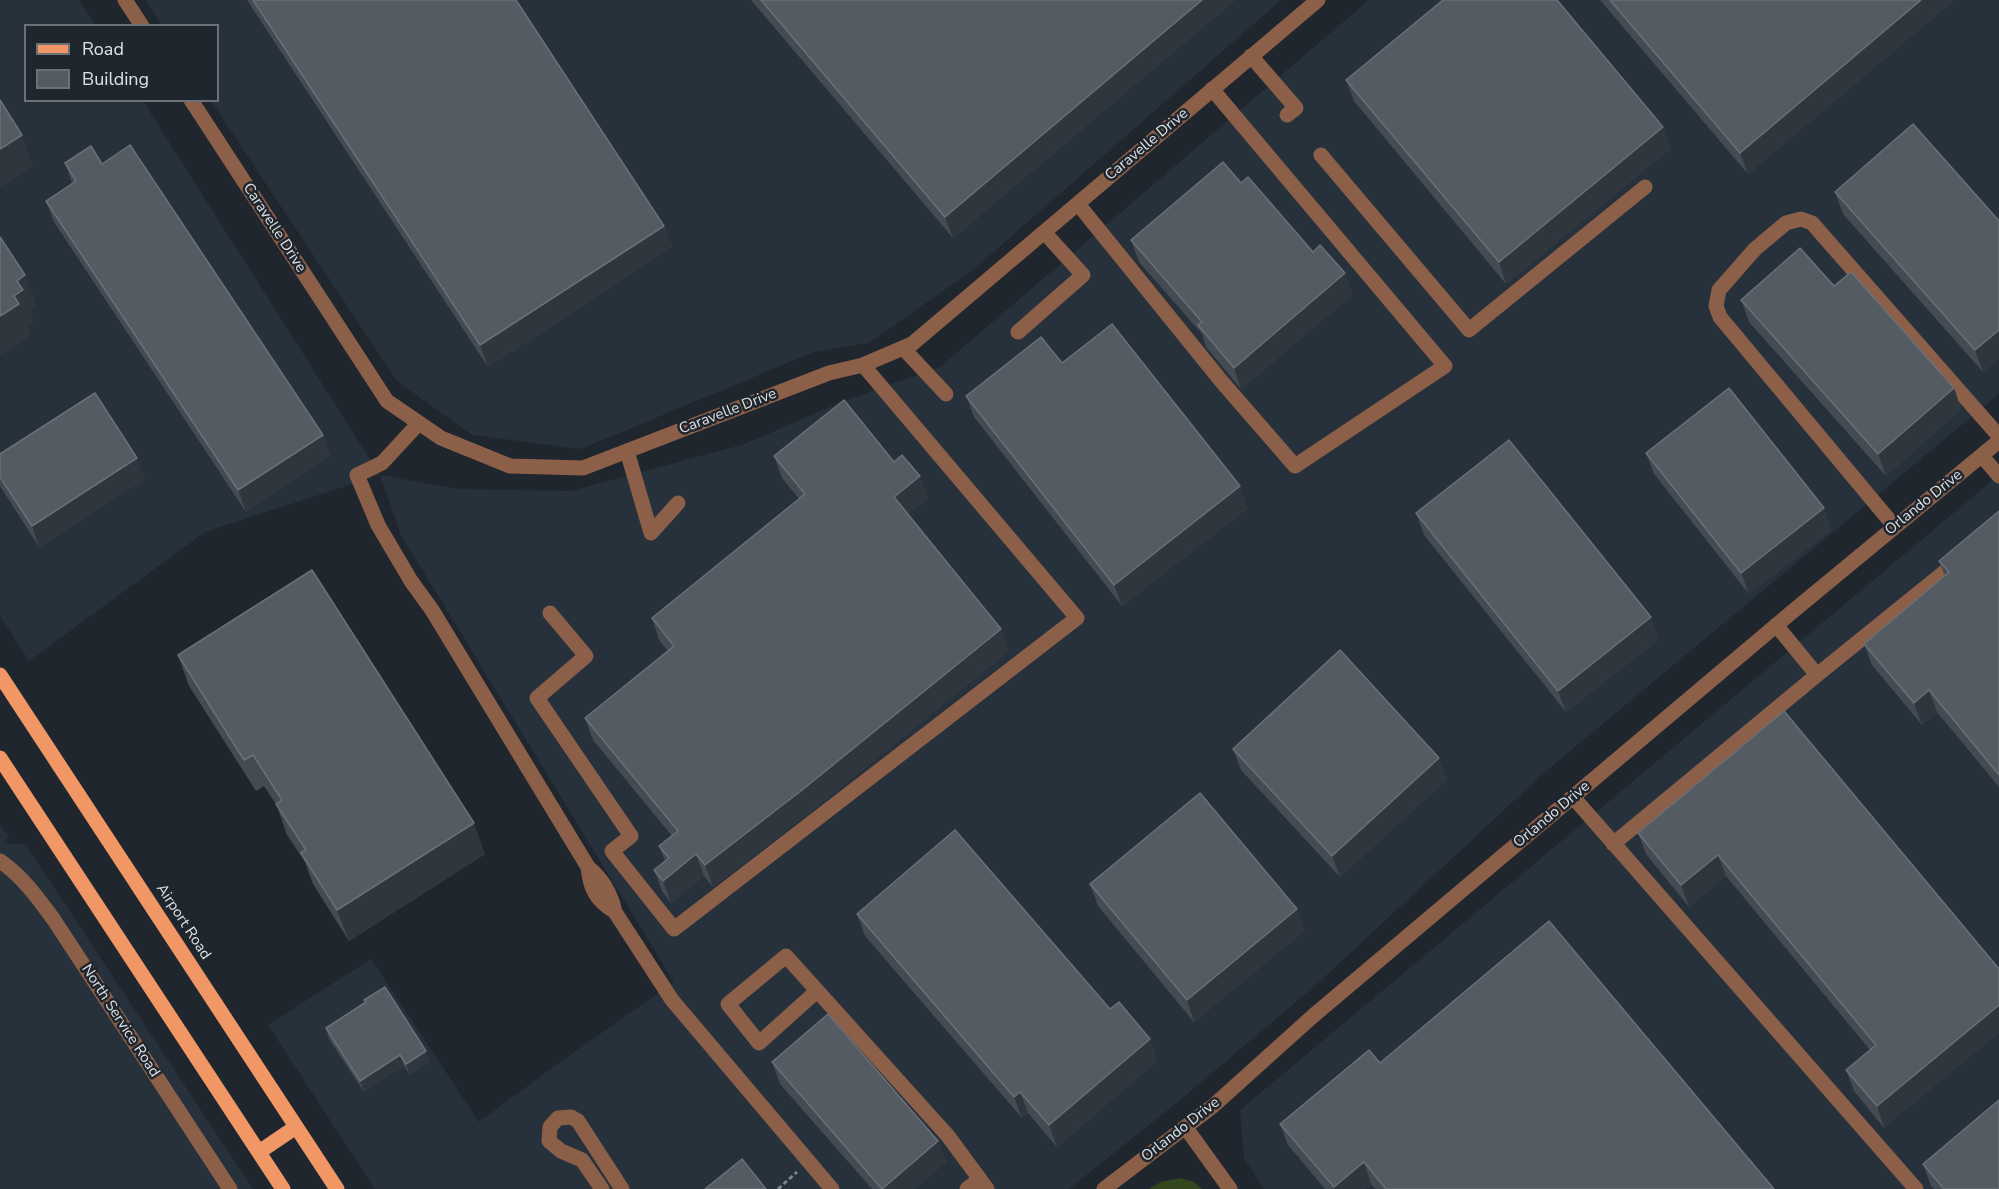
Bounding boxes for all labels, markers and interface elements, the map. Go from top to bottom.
legend [24,24,219,102]
text: Road [82,37,124,61]
text: Building [82,67,149,91]
street label: Caravelle Drive [1102,105,1192,185]
street label: Caravelle Drive [238,180,310,276]
street label: Caravelle Drive [677,385,779,439]
street label: Orlando Drive [1882,466,1966,540]
street label: Orlando Drive [1510,778,1594,852]
street label: Airport Road [152,881,214,963]
street label: North Service Road [77,961,163,1081]
street label: Orlando Drive [1138,1094,1224,1166]

